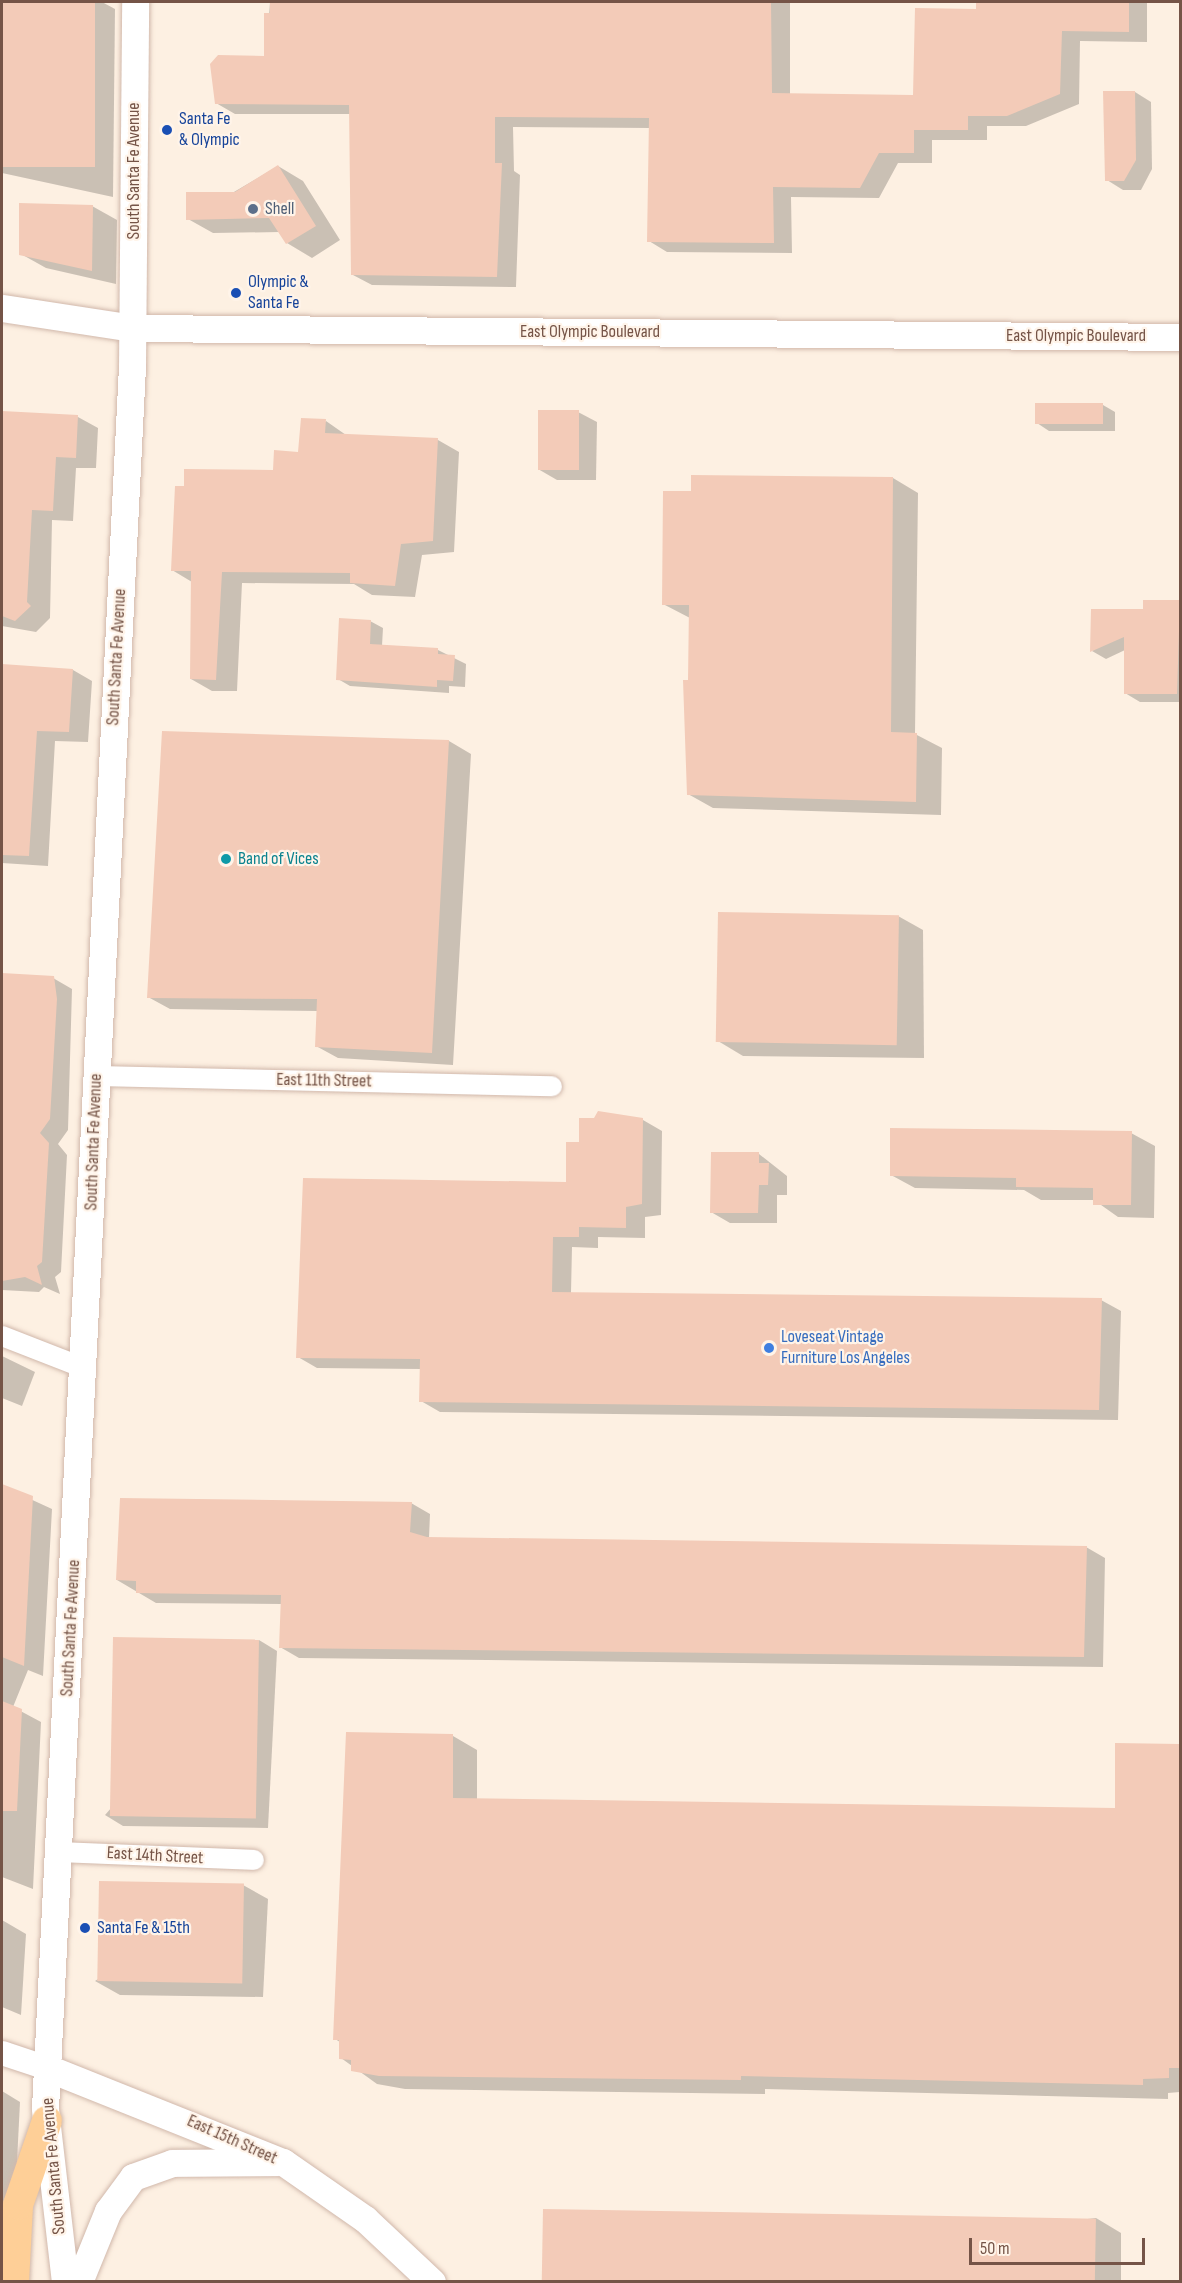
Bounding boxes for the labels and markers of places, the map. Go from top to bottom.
place label: Santa Fe & Olympic [179,109,240,152]
marker: Santa Fe & Olympic [160,123,174,137]
place label: Shell [265,198,294,220]
marker: Shell [246,202,260,216]
place label: Olympic & Santa Fe [248,272,309,314]
marker: Olympic & Santa Fe [229,286,243,300]
place label: Band of Vices [238,848,319,870]
marker: Band of Vices [219,852,233,866]
place label: Loveseat Vintage Furniture Los Angeles [781,1327,910,1370]
marker: Loveseat Vintage Furniture Los Angeles [762,1341,776,1355]
place label: Santa Fe & 15th [97,1917,190,1939]
marker: Santa Fe & 15th [78,1921,92,1935]

